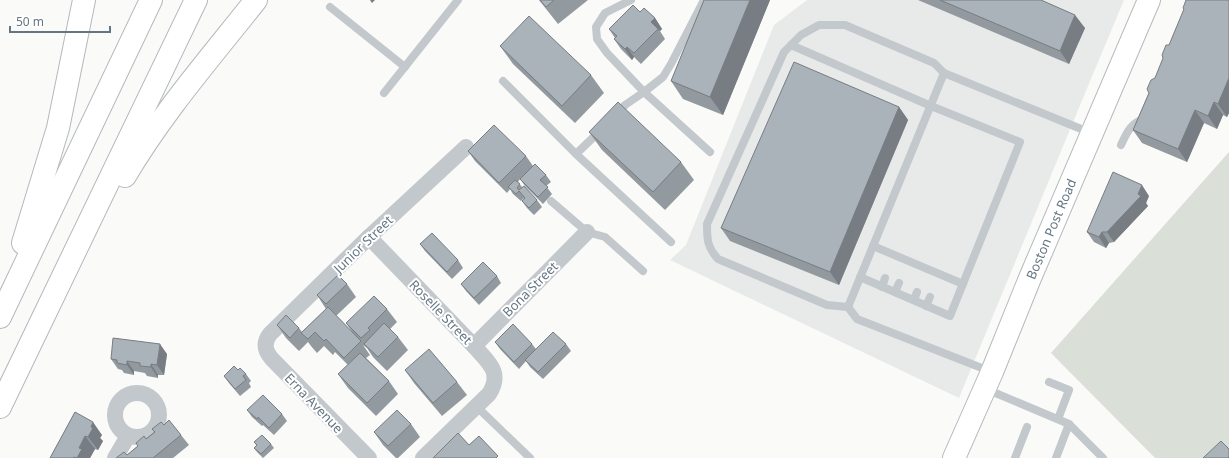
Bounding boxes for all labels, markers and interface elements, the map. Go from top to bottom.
scale bar [10,8,110,34]
text: 50 m [16,13,44,30]
street label: Boston Post Road [1022,176,1080,282]
street label: Junior Street [328,211,397,278]
street label: Bona Street [498,257,562,321]
street label: Roselle Street [406,276,477,348]
street label: Erna Avenue [281,369,347,437]

